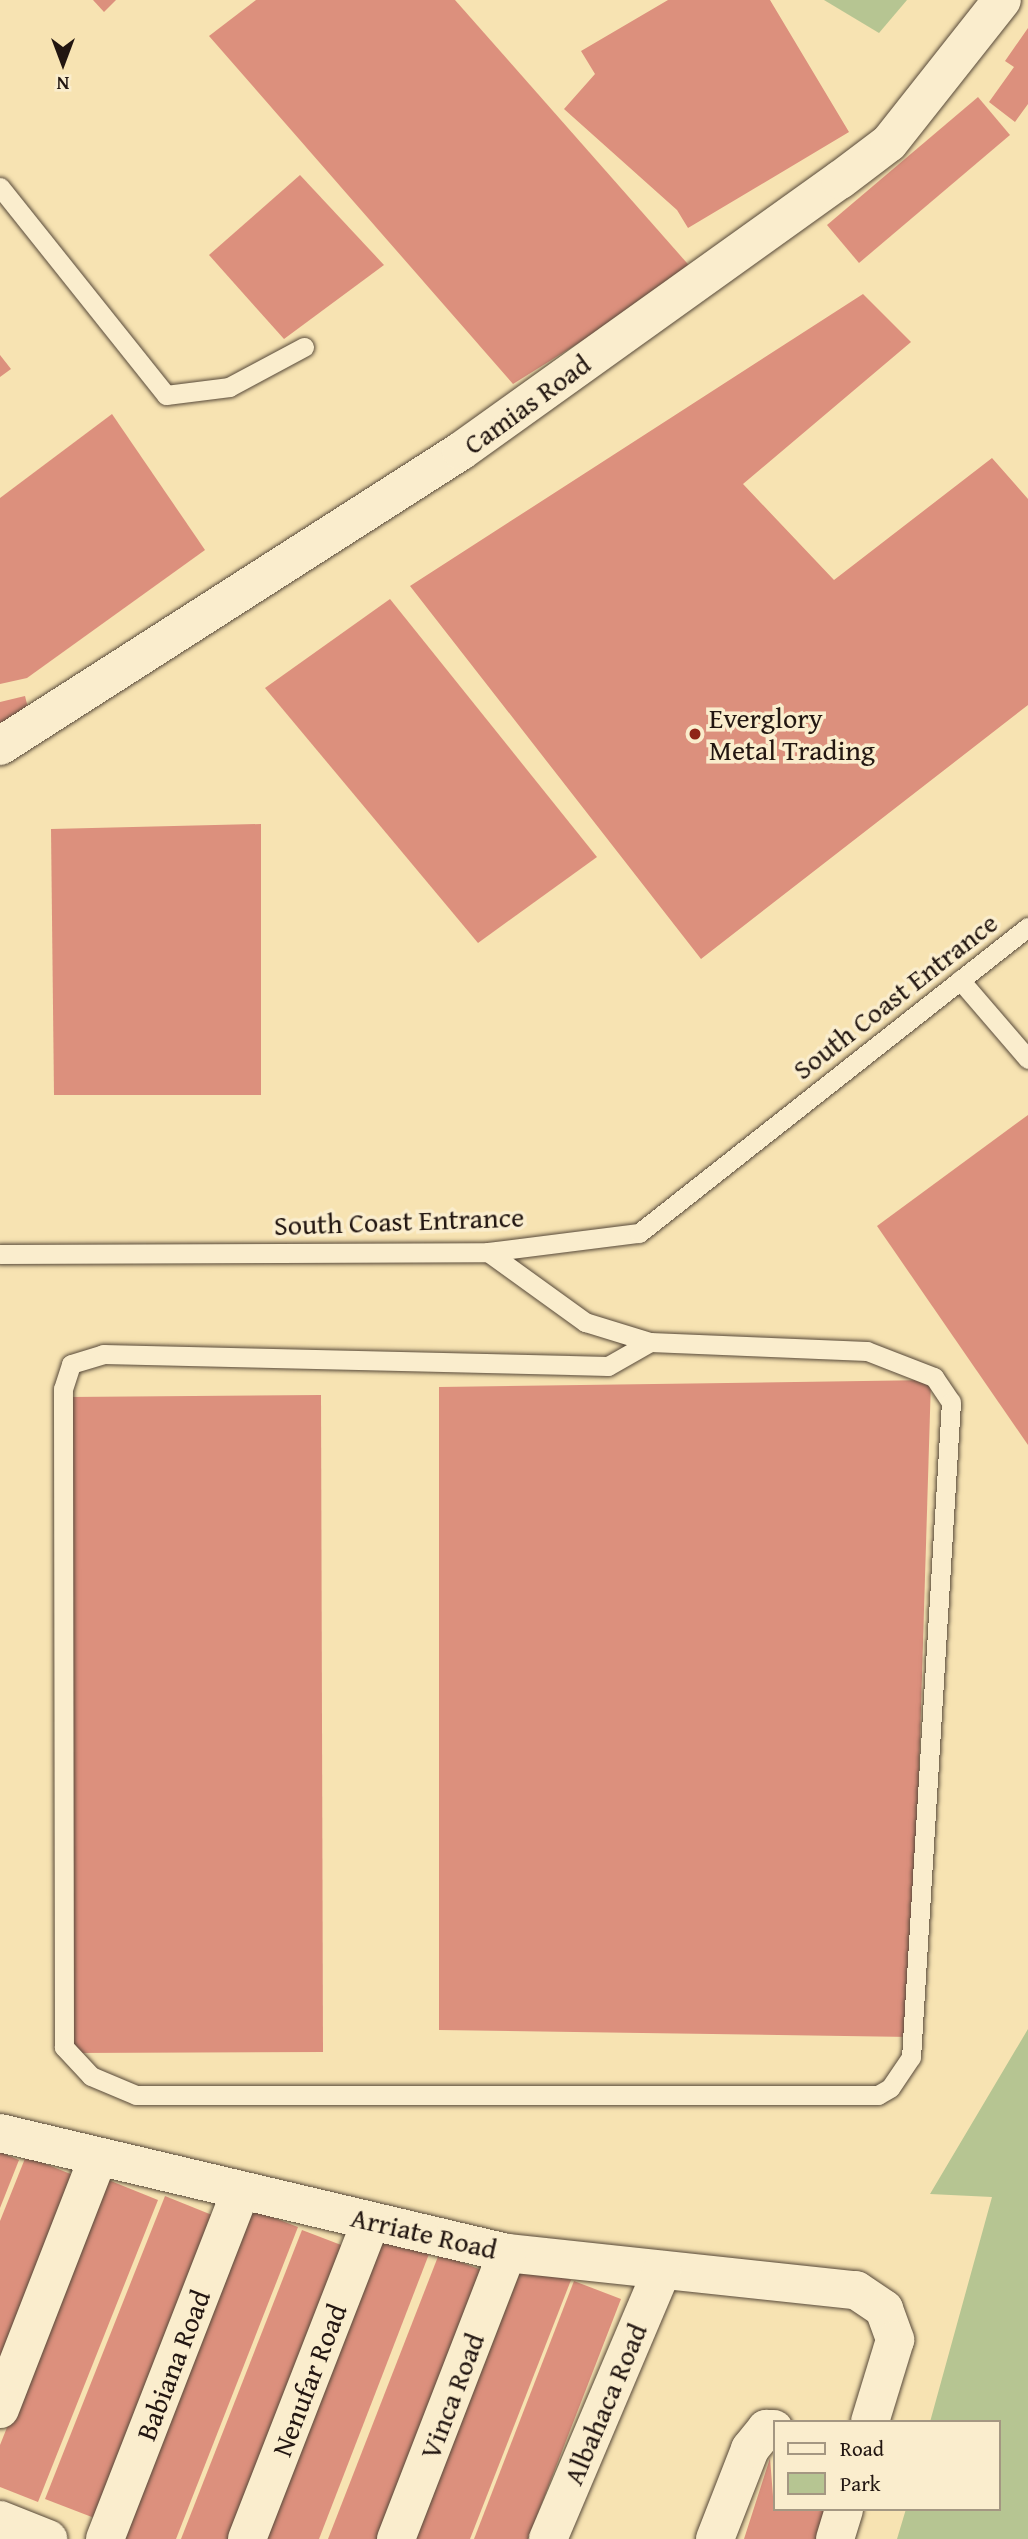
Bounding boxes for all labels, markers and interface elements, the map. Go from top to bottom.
north arrow [28,28,98,98]
text: N [57,70,69,98]
street label: Camias Road [457,347,597,461]
place label: Everglory Metal Trading [709,701,875,767]
marker: Everglory Metal Trading [687,726,703,742]
street label: South Coast Entrance [786,906,1004,1086]
street label: South Coast Entrance [273,1200,525,1242]
street label: Arriate Road [348,2200,500,2266]
street label: Babiana Road [129,2285,217,2445]
street label: Nenufar Road [264,2299,354,2461]
street label: Albahaca Road [556,2318,654,2490]
street label: Vinca Road [413,2328,491,2464]
legend [772,2420,1000,2511]
text: Road [840,2433,884,2464]
text: Park [840,2468,881,2499]

